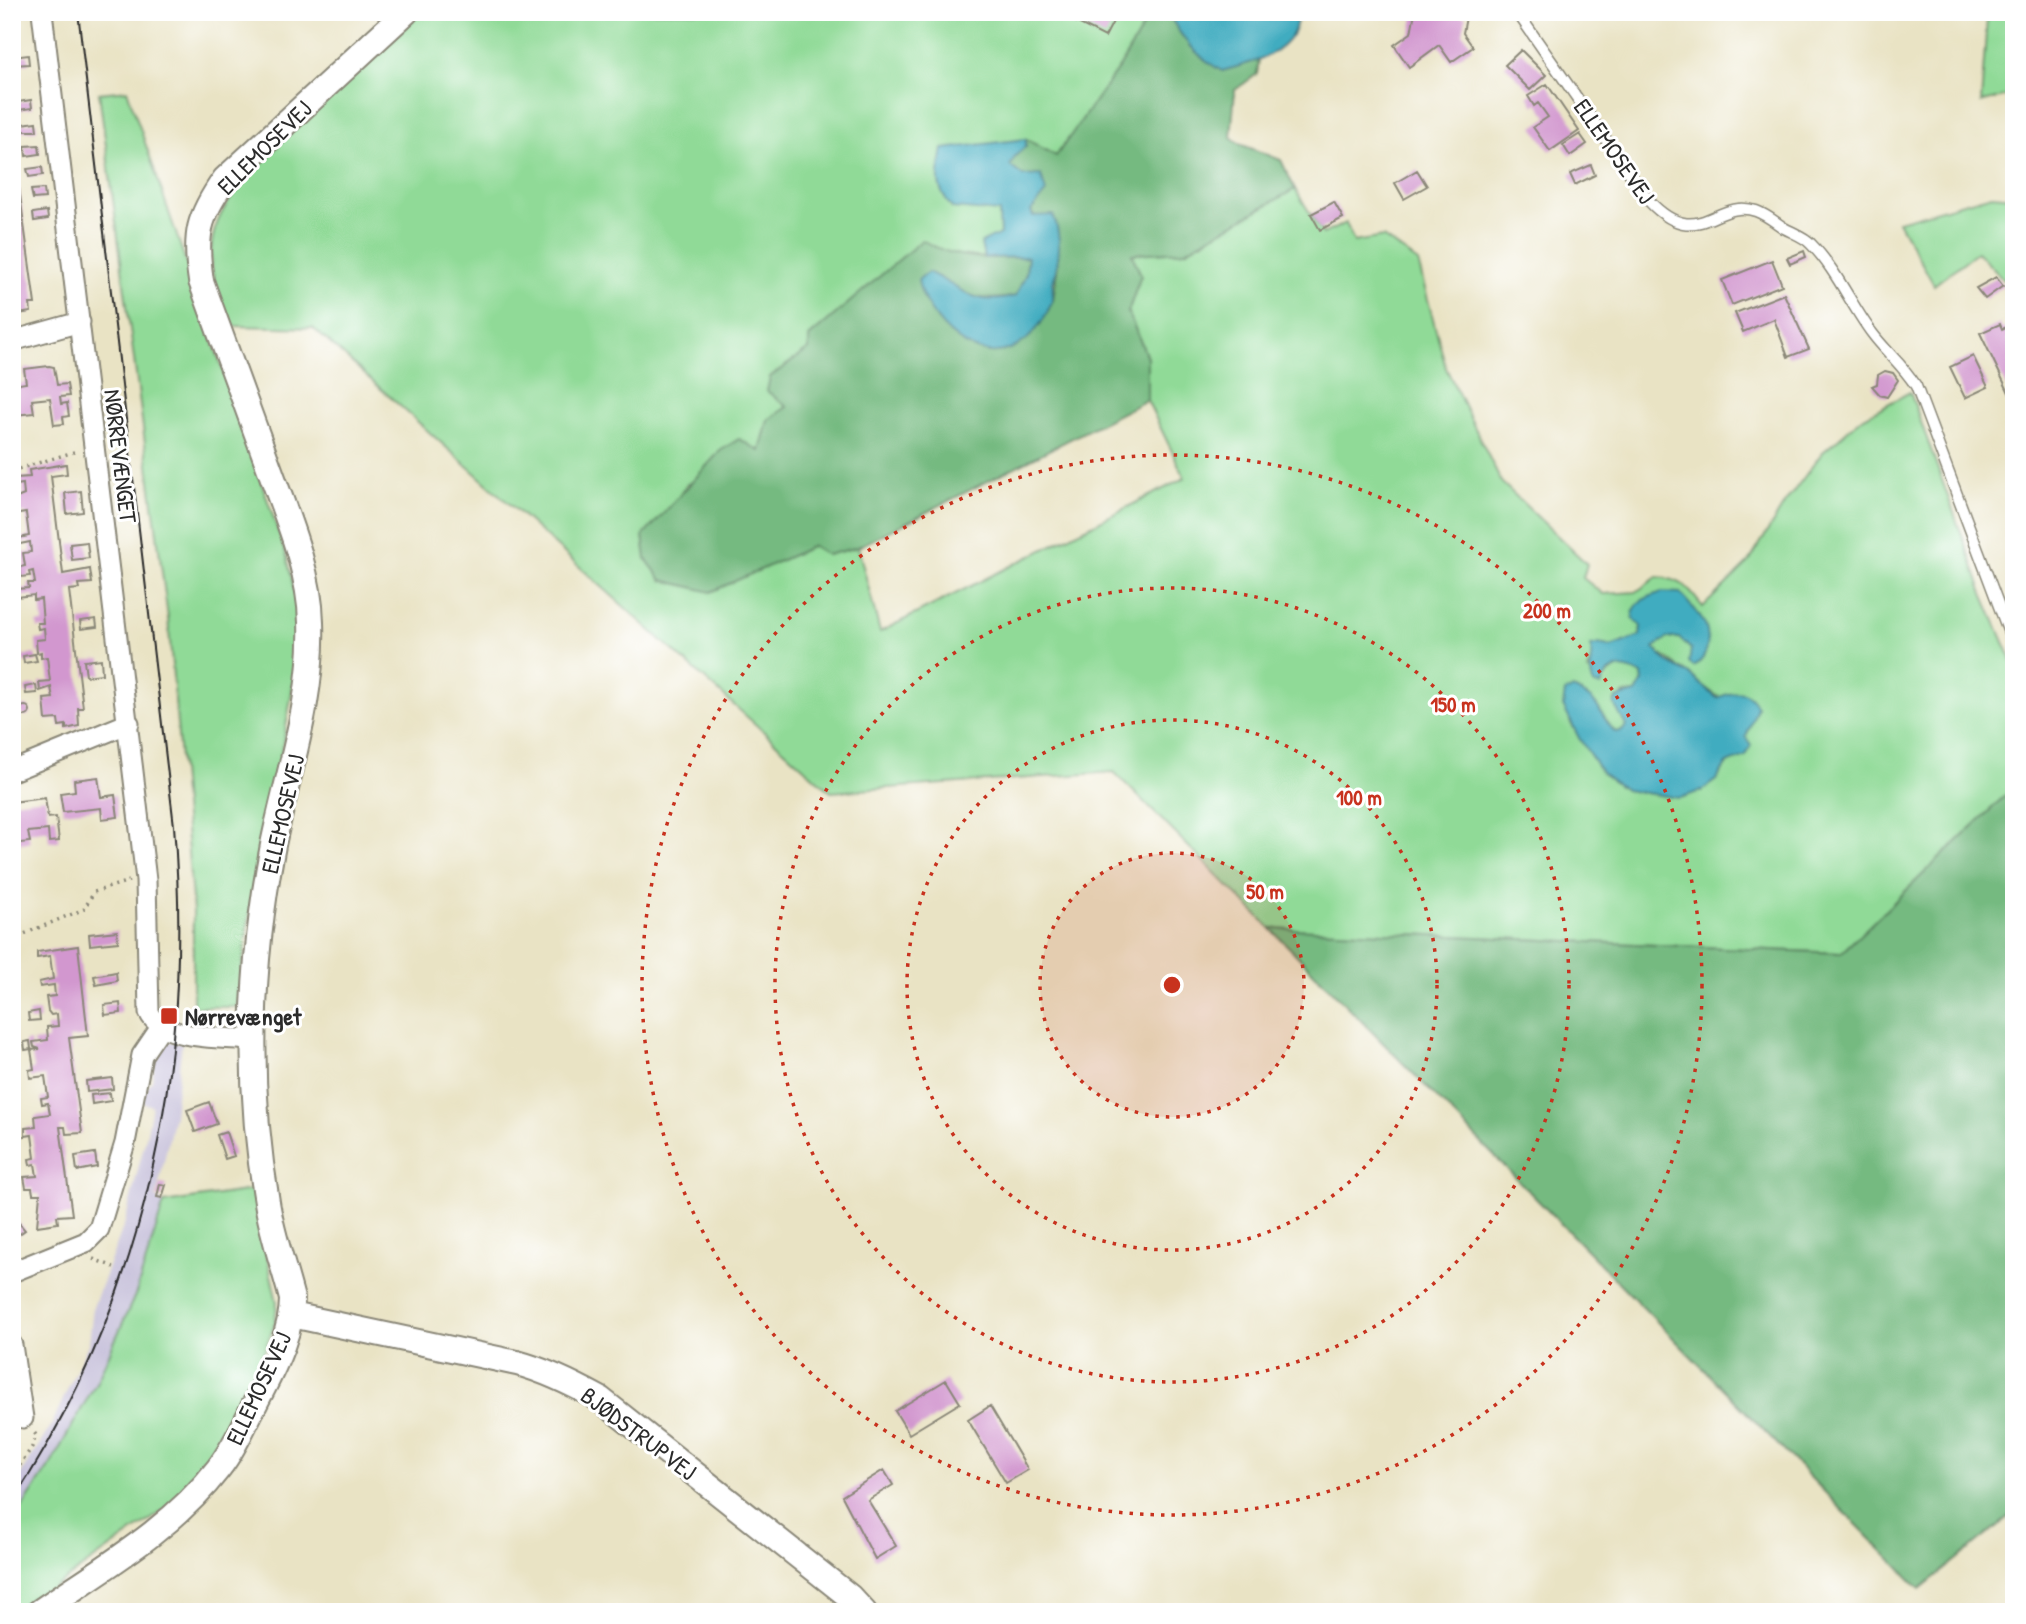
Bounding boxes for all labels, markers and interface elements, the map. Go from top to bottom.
street label: ELLEMOSEVEJ [1567,92,1663,210]
street label: ELLEMOSEVEJ [210,93,318,201]
street label: NØRREVÆNGET [97,387,145,525]
text: 200 m [1523,596,1571,625]
text: 150 m [1430,690,1476,719]
street label: ELLEMOSEVEJ [253,751,311,877]
text: 100 m [1336,783,1382,812]
text: 50 m [1246,877,1284,906]
centre of rings [1160,973,1184,997]
place label: Nørrevænget [185,1000,302,1033]
marker: Nørrevænget [159,1006,179,1026]
street label: ELLEMOSEVEJ [218,1326,298,1450]
street label: BJØDSTRUPVEJ [575,1379,703,1487]

